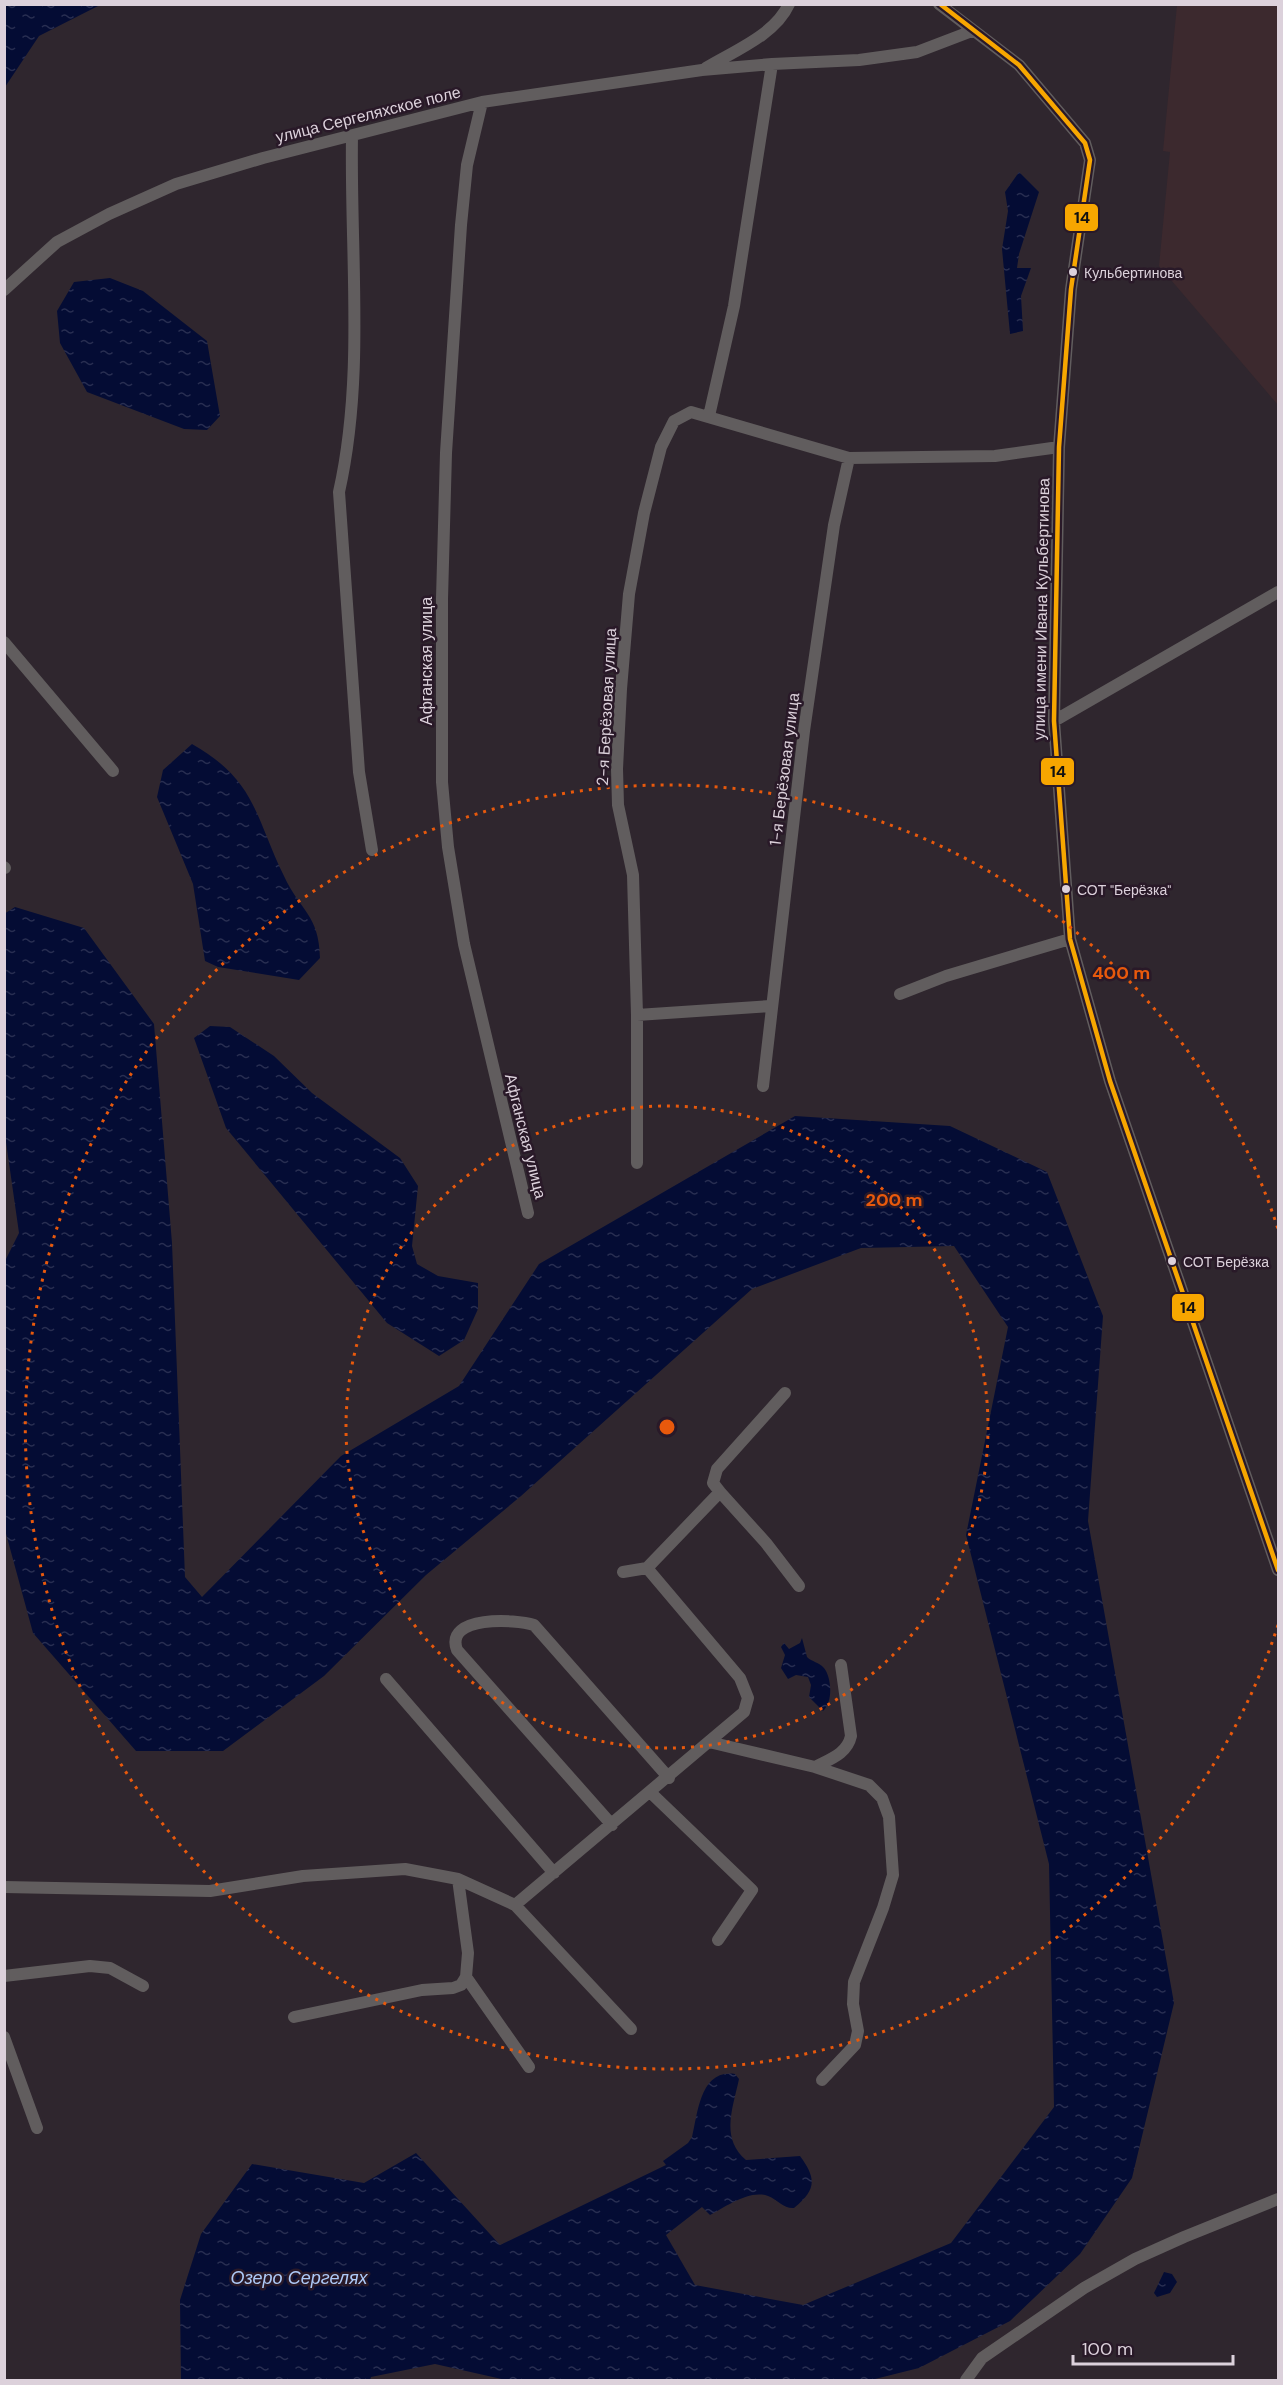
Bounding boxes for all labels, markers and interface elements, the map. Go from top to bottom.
street label: улица Сергеляхское поле [273,81,463,148]
line badge: 14 [1064,203,1099,232]
text: 14 [1074,207,1090,228]
place label: Кульбертинова [1084,264,1182,282]
marker: Кульбертинова [1067,266,1079,278]
street label: улица имени Ивана Кульбертинова [1029,478,1054,740]
street label: Афганская улица [416,597,437,725]
street label: 2-я Берёзовая улица [592,627,621,787]
street label: 1-я Берёзовая улица [765,691,804,847]
line badge: 14 [1040,757,1075,786]
text: 14 [1050,761,1066,782]
place label: СОТ "Берёзка" [1077,881,1171,899]
marker: СОТ "Берёзка" [1060,883,1072,895]
text: 400 m [1092,961,1150,985]
street label: Афганская улица [500,1071,551,1201]
text: 200 m [866,1188,922,1212]
place label: СОТ Берёзка [1183,1253,1269,1271]
marker: СОТ Берёзка [1166,1255,1178,1267]
line badge: 14 [1171,1293,1205,1322]
text: 14 [1180,1297,1196,1318]
centre of rings [657,1417,677,1437]
water label: Озеро Сергелях [230,2266,369,2290]
scale bar [1073,2328,1234,2366]
text: 100 m [1082,2337,1133,2361]

